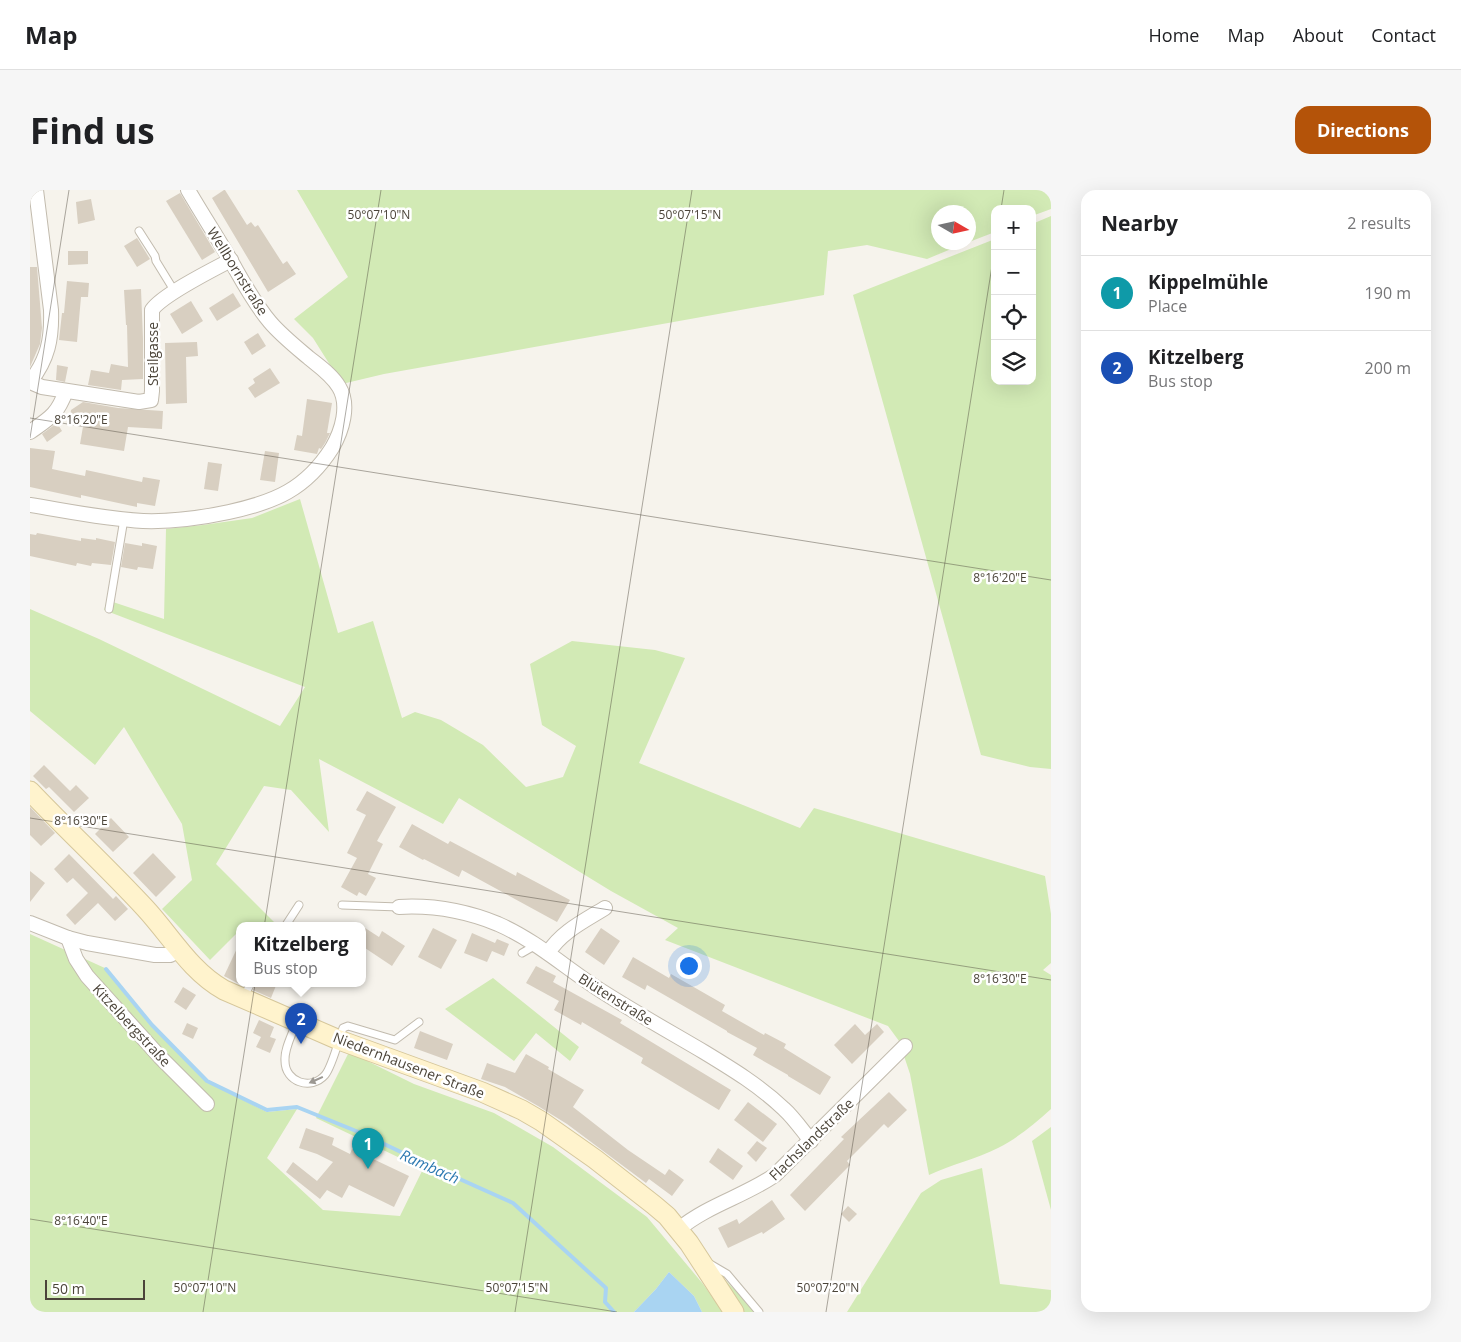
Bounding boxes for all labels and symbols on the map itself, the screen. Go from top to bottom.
north arrow [931,205,976,250]
text: 50°07'10"N [348,206,410,223]
text: 50°07'15"N [659,206,721,223]
street label: Wellbornstraße [203,223,273,319]
street label: Steilgasse [143,322,162,386]
text: 8°16'20"E [54,411,108,428]
text: 8°16'20"E [973,569,1027,586]
text: 8°16'30"E [54,812,108,829]
your location [676,953,702,979]
street label: Blütenstraße [575,969,657,1029]
text: 8°16'30"E [973,970,1027,987]
street label: Kitzelbergstraße [89,980,175,1071]
pin: 2 [285,1003,317,1044]
street label: Niedernhausener Straße [331,1027,488,1103]
one-way arrow [309,1076,323,1084]
street label: Flachslandstraße [765,1094,858,1184]
pin: 1 [352,1128,384,1169]
water label: Rambach [397,1144,463,1188]
text: 8°16'40"E [54,1212,108,1229]
scale bar [45,1277,145,1300]
text: 50°07'10"N [174,1279,236,1296]
text: 50°07'15"N [486,1279,548,1296]
text: 50°07'20"N [797,1279,859,1296]

